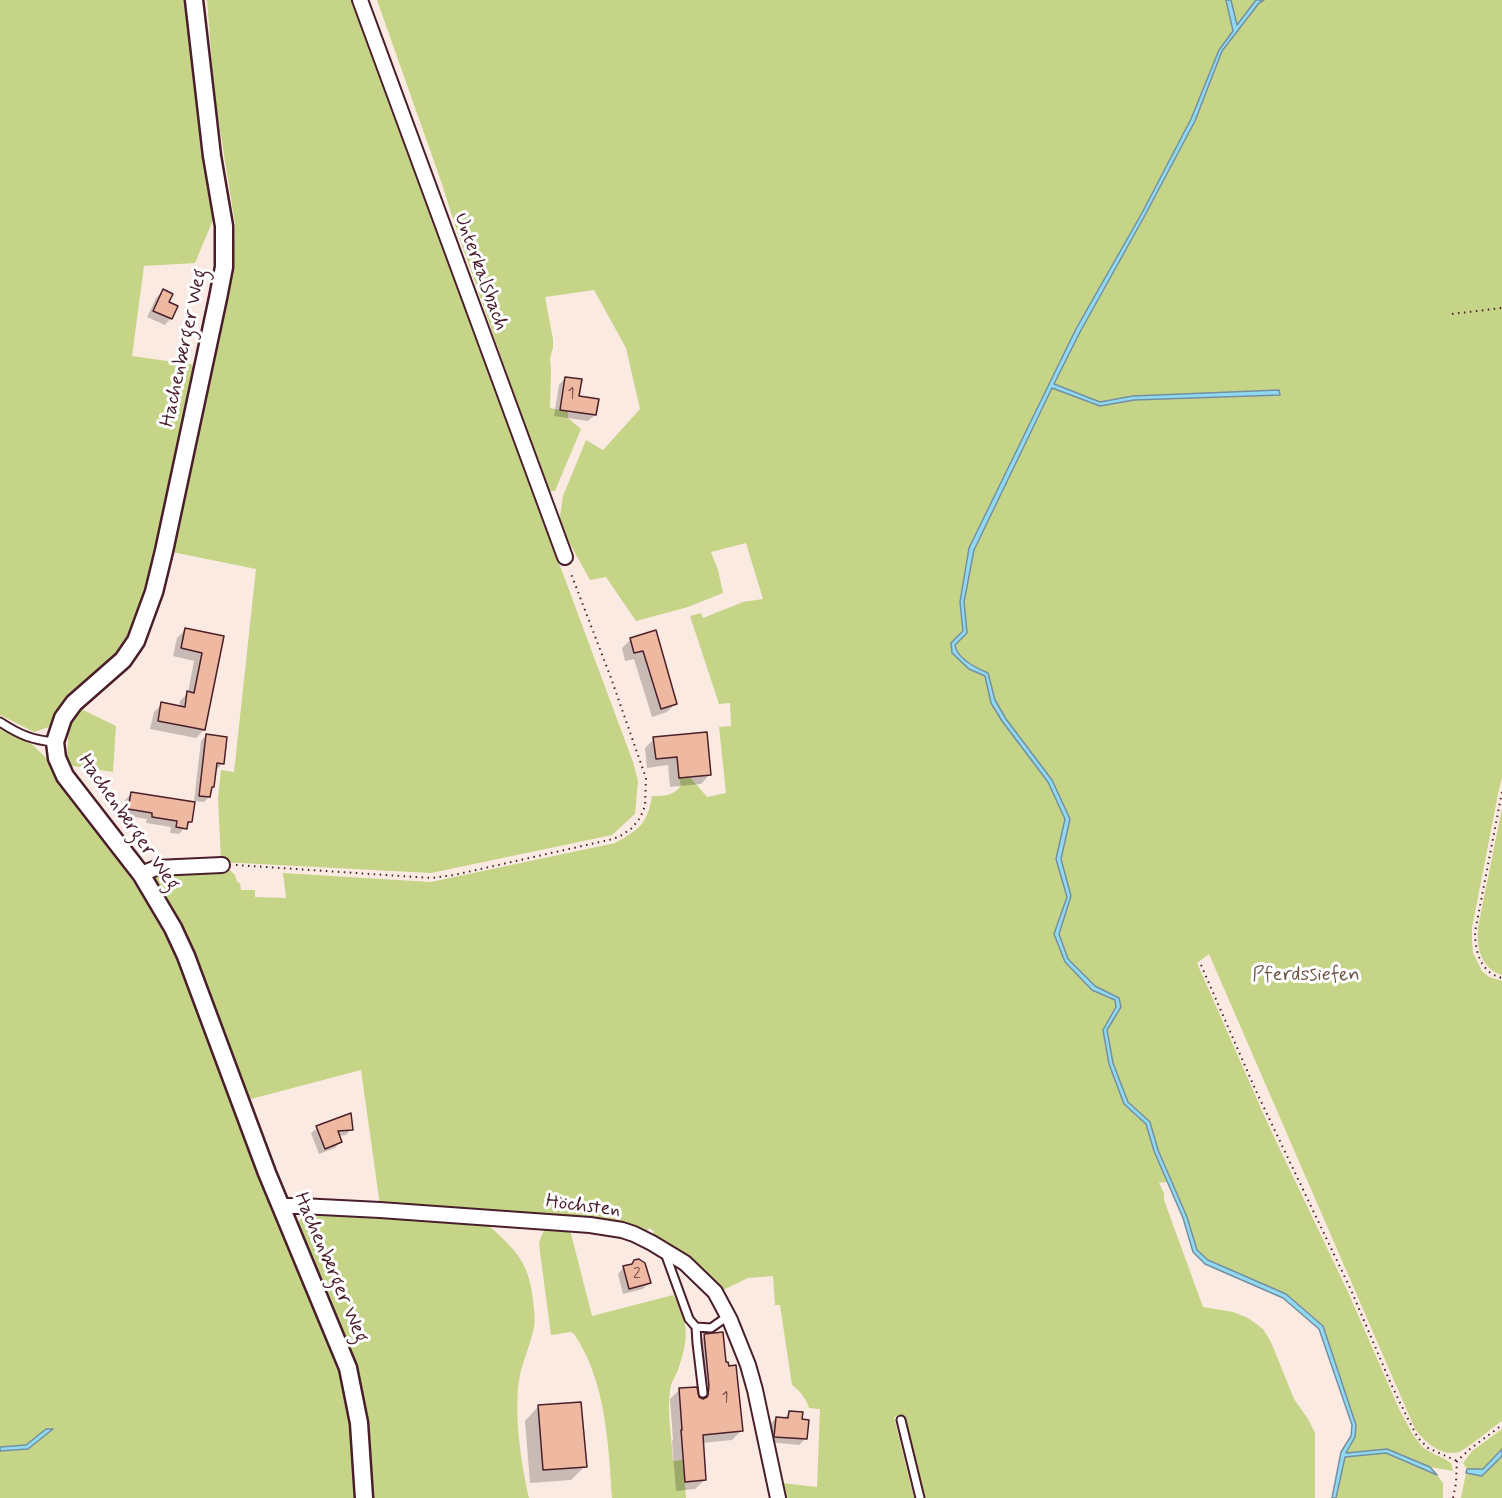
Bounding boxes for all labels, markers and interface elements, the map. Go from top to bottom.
street label: Unterkalsbach [448,210,512,334]
street label: Hachenberger Weg [157,267,213,429]
house number: 1 [567,385,575,405]
street label: Hachenberger Weg [72,750,184,896]
park label: Pferdssiefen [1252,964,1360,988]
street label: Hachenberger Weg [287,1189,373,1347]
street label: Höchsten [544,1191,622,1223]
house number: 2 [633,1265,641,1285]
house number: 1 [721,1389,729,1409]

